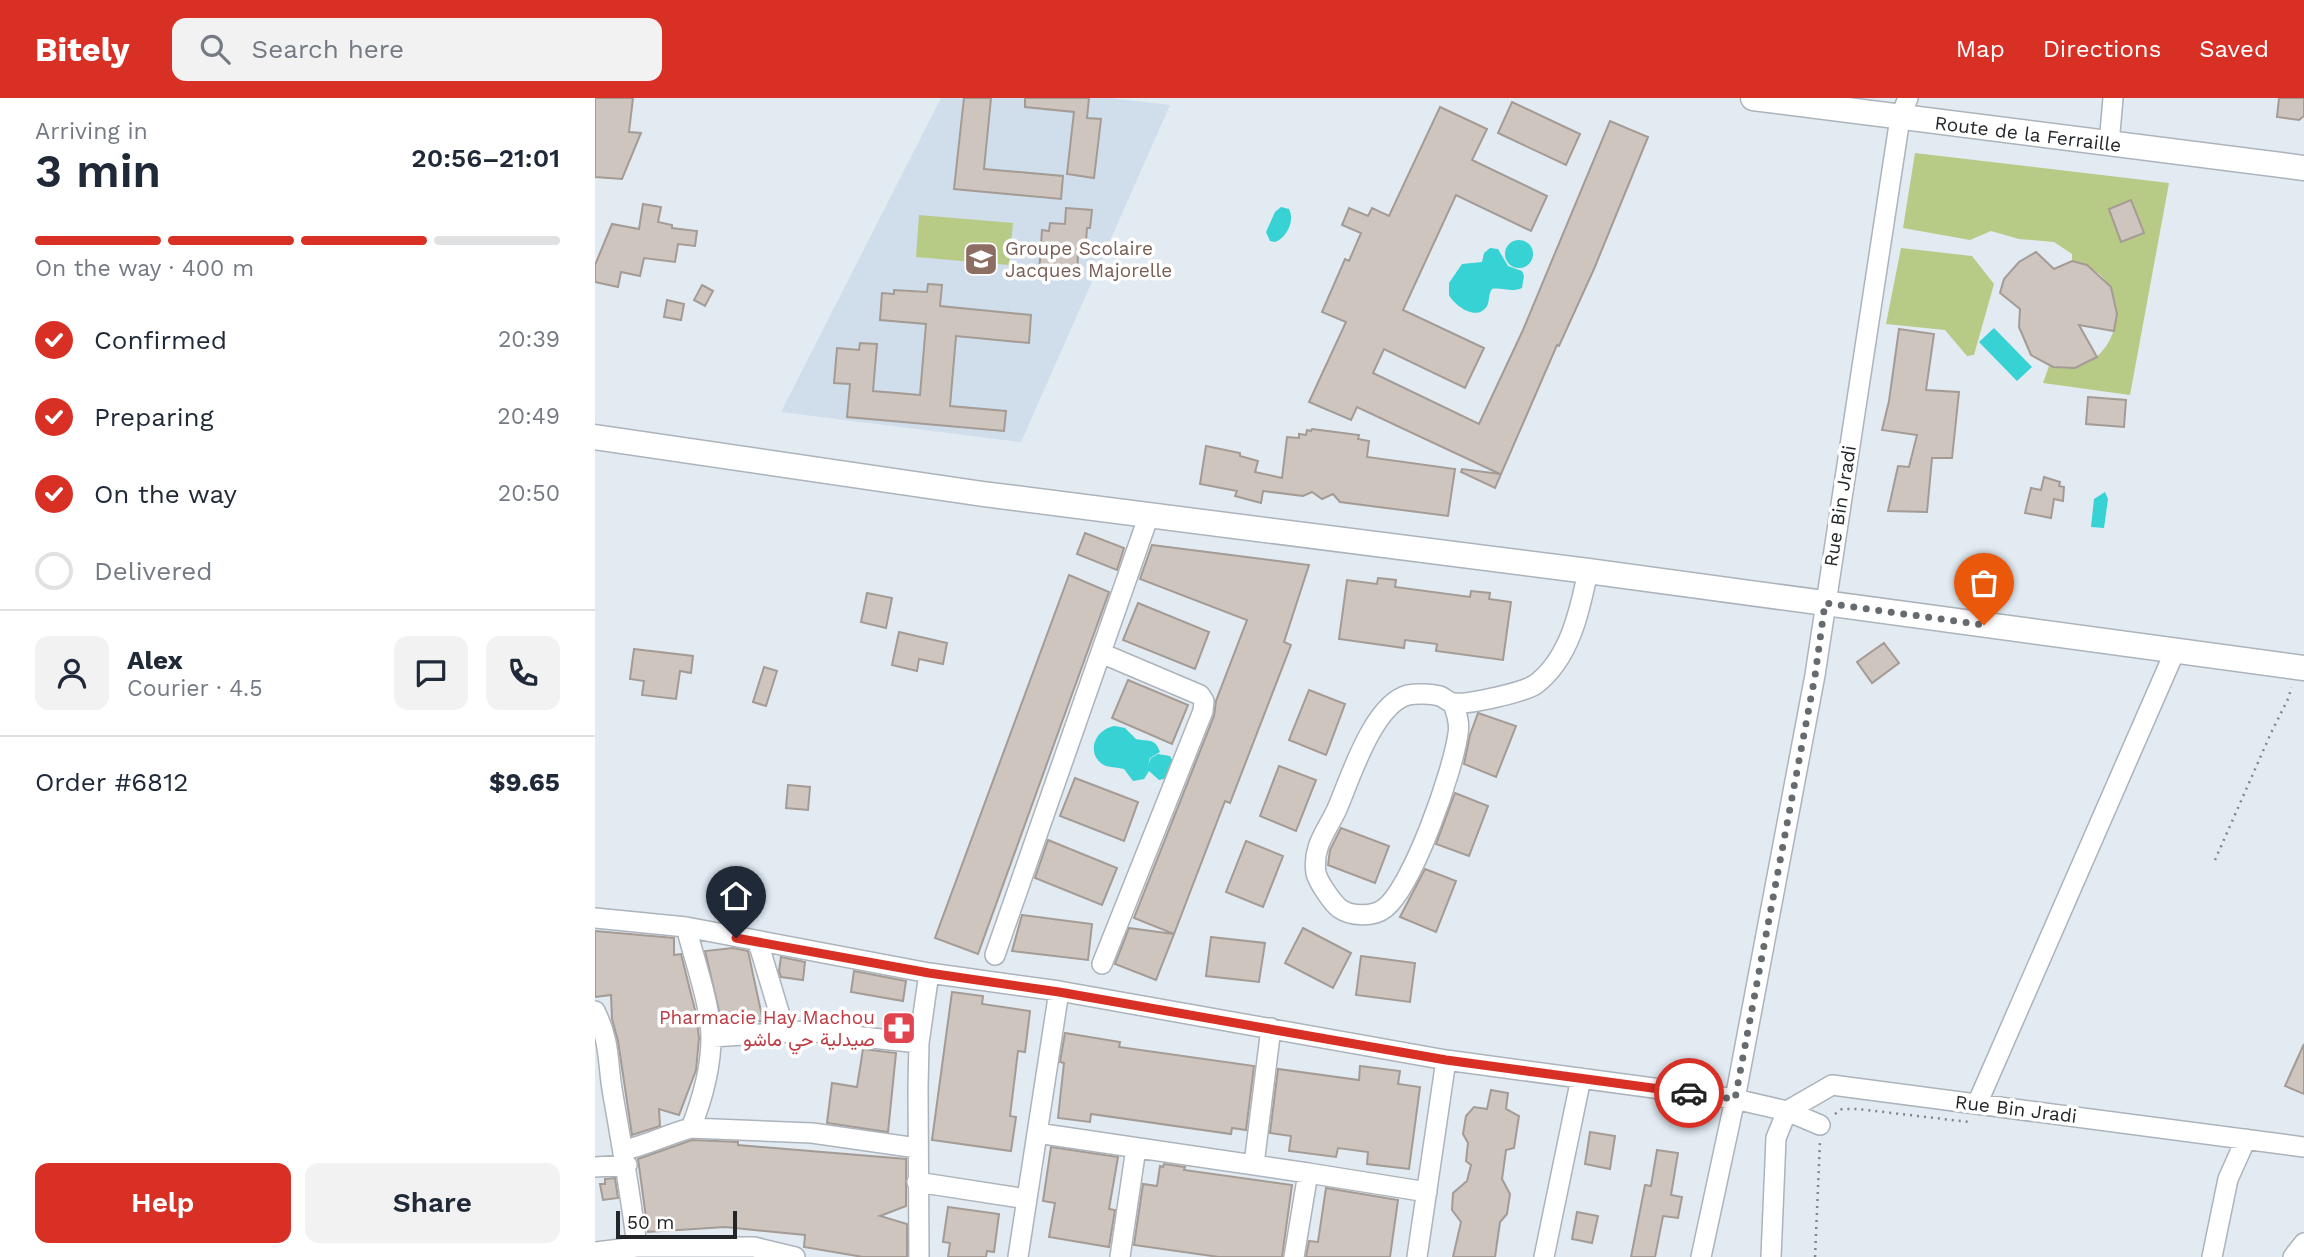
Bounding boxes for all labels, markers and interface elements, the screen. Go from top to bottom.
search box [172,18,662,81]
text: Bitely [35,30,130,69]
icon: search [196,30,234,68]
text: Search here [252,34,404,64]
text: Map [1956,35,2005,63]
text: Directions [2043,35,2161,63]
text: Saved [2199,35,2269,63]
street label: Route de la Ferraille [1933,111,2123,157]
text: Arriving in [35,118,148,145]
text: 20:56–21:01 [411,143,560,173]
text: 3 min [35,144,161,198]
place label: Groupe Scolaire Jacques Majorelle [1005,237,1172,282]
school or university icon: Groupe Scolaire Jacques Majorelle [962,240,1000,278]
text: On the way · 400 m [35,255,254,282]
icon: check [35,321,73,359]
text: Confirmed [94,325,227,355]
text: 20:39 [498,326,560,353]
icon: check [35,398,73,436]
text: Preparing [94,402,214,432]
text: 20:49 [497,403,560,430]
street label: Rue Bin Jradi [1819,444,1861,568]
icon: check [35,475,73,513]
text: On the way [94,479,237,509]
text: 20:50 [498,480,560,507]
pin [1954,553,2014,625]
text: Delivered [94,556,213,586]
icon: bag [1965,564,2003,602]
button: person [35,636,109,710]
button: chat [394,636,468,710]
button: phone [486,636,560,710]
text: Alex [127,645,183,675]
text: Courier · 4.5 [127,675,263,702]
text: Order #6812 [35,767,188,797]
text: $9.65 [489,767,560,797]
pin [706,866,766,938]
icon: home [717,877,755,915]
place label: Pharmacie Hay Machou صيدلية حي ماشو [659,1006,875,1055]
pharmacy icon: Pharmacie Hay Machou صيدلية حي ماشو [880,1009,918,1047]
courier [1654,1058,1724,1128]
icon: car [1670,1074,1708,1112]
street label: Rue Bin Jradi [1954,1090,2078,1128]
button: Help [35,1163,291,1243]
button: Share [305,1163,560,1243]
scale bar [616,1208,737,1240]
text: 50 m [627,1211,674,1234]

